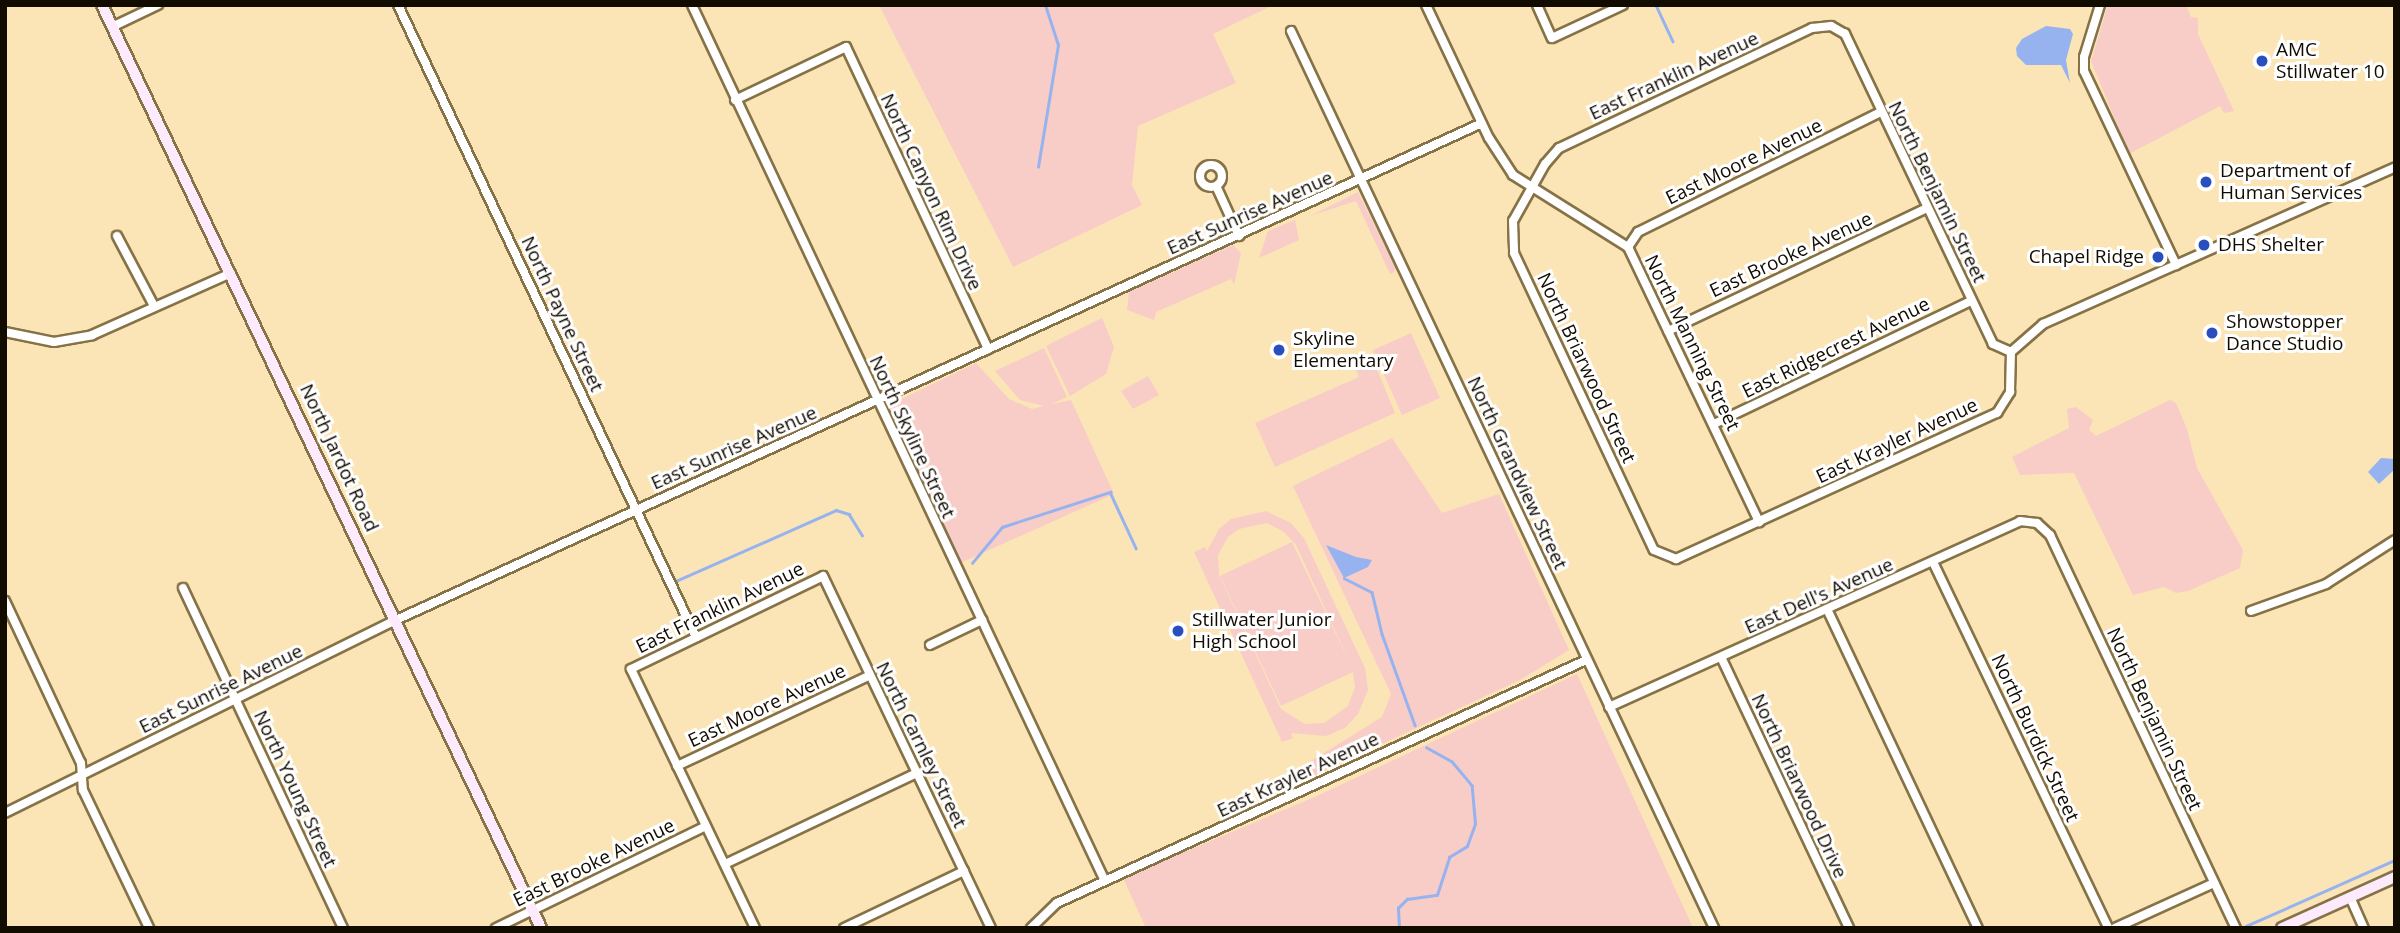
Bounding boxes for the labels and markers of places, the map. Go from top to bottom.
place label: AMC Stillwater 10 [2276,39,2385,83]
marker: AMC Stillwater 10 [2254,53,2270,69]
place label: Department of Human Services [2220,160,2362,204]
marker: Department of Human Services [2198,174,2214,190]
place label: DHS Shelter [2218,234,2324,256]
marker: DHS Shelter [2196,237,2212,253]
place label: Chapel Ridge [2029,246,2144,268]
marker: Chapel Ridge [2150,249,2166,265]
place label: Showstopper Dance Studio [2226,311,2343,355]
marker: Showstopper Dance Studio [2204,325,2220,341]
place label: Skyline Elementary [1293,328,1394,372]
marker: Skyline Elementary [1271,342,1287,358]
place label: Stillwater Junior High School [1192,609,1331,653]
marker: Stillwater Junior High School [1170,623,1186,639]

